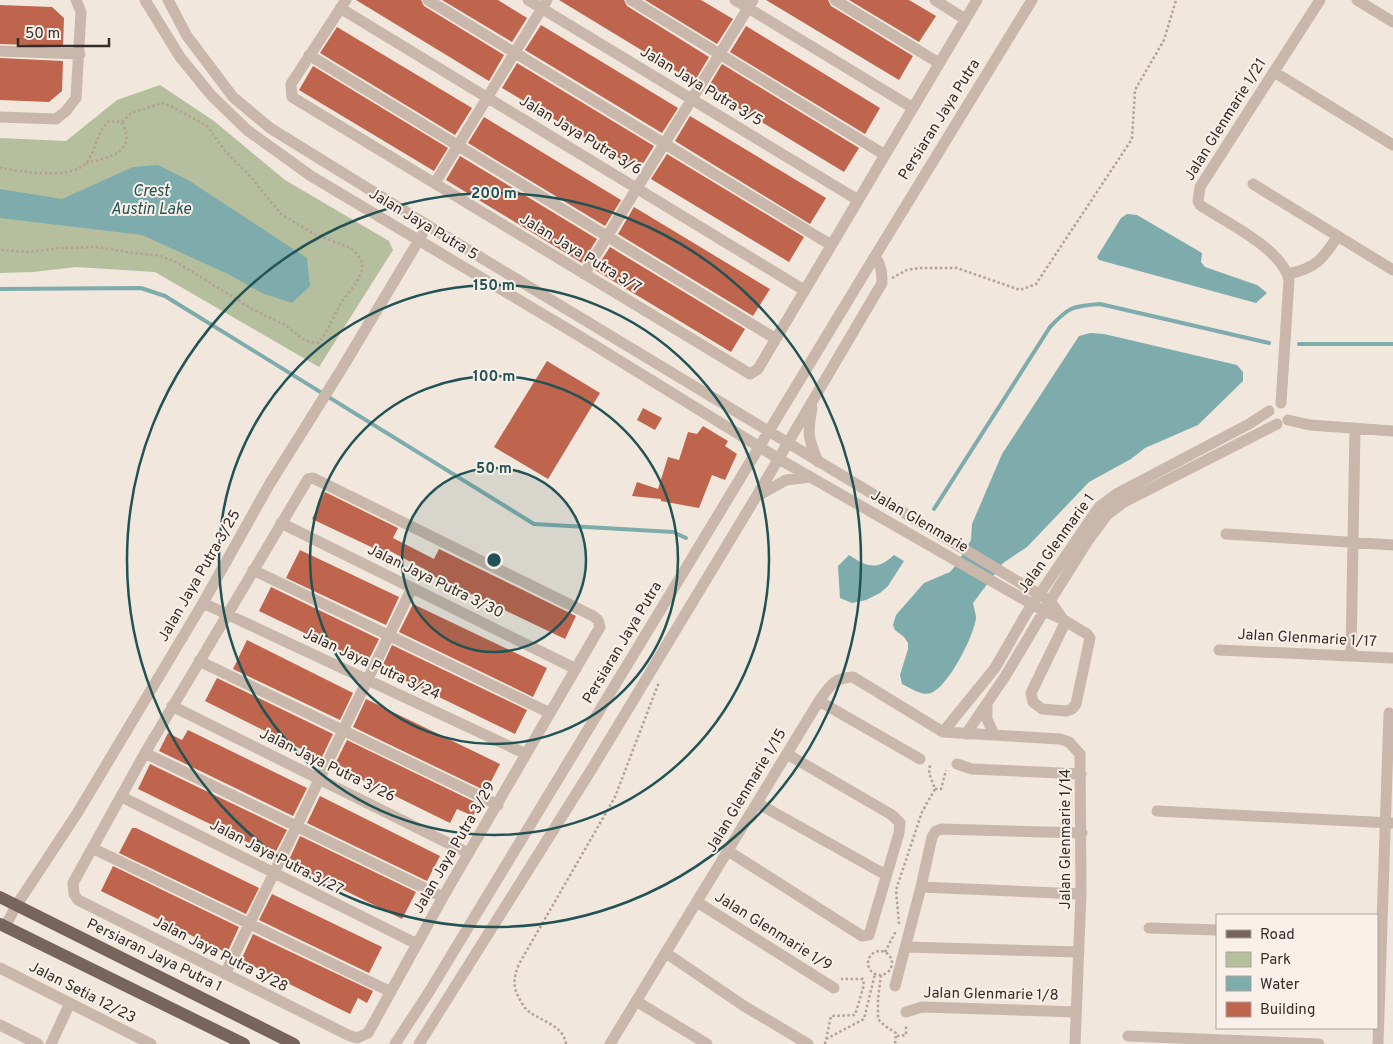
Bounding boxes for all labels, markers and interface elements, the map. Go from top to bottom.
scale bar [18,15,109,47]
text: 50 m [25,25,60,44]
street label: Jalan Jaya Putra 3/5 [636,43,766,131]
street label: Jalan Glenmarie 1/21 [1181,55,1271,185]
street label: Persiaran Jaya Putra [895,56,985,184]
street label: Jalan Jaya Putra 3/6 [515,92,645,180]
water label: Crest Austin Lake [111,182,192,220]
street label: Jalan Jaya Putra 5 [365,185,481,265]
text: 200 m [471,185,517,204]
street label: Jalan Jaya Putra 3/7 [516,210,645,298]
text: 150 m [473,277,515,296]
text: 100 m [473,368,515,387]
text: 50 m [476,460,512,479]
street label: Jalan Glenmarie [867,486,971,558]
street label: Jalan Glenmarie 1 [1014,490,1100,598]
street label: Jalan Jaya Putra 3/25 [154,507,246,645]
street label: Jalan Jaya Putra 3/30 [364,541,506,623]
centre of rings [485,551,503,569]
street label: Persiaran Jaya Putra [579,578,667,708]
street label: Jalan Jaya Putra 3/24 [299,625,443,705]
street label: Jalan Glenmarie 1/17 [1237,626,1377,652]
street label: Jalan Jaya Putra 3/26 [256,725,398,807]
street label: Jalan Glenmarie 1/15 [703,726,791,856]
street label: Jalan Glenmarie 1/14 [1057,769,1076,909]
street label: Jalan Jaya Putra 3/29 [410,779,500,917]
street label: Jalan Jaya Putra 3/27 [206,816,346,900]
street label: Jalan Glenmarie 1/9 [711,888,835,976]
street label: Jalan Jaya Putra 3/28 [149,913,291,997]
legend [1216,914,1378,1029]
street label: Persiaran Jaya Putra 1 [83,915,225,997]
text: Road [1260,926,1295,945]
text: Park [1260,951,1291,970]
street label: Jalan Setia 12/23 [25,958,139,1028]
text: Water [1260,976,1300,995]
street label: Jalan Glenmarie 1/8 [923,984,1059,1006]
text: Building [1260,1001,1315,1020]

